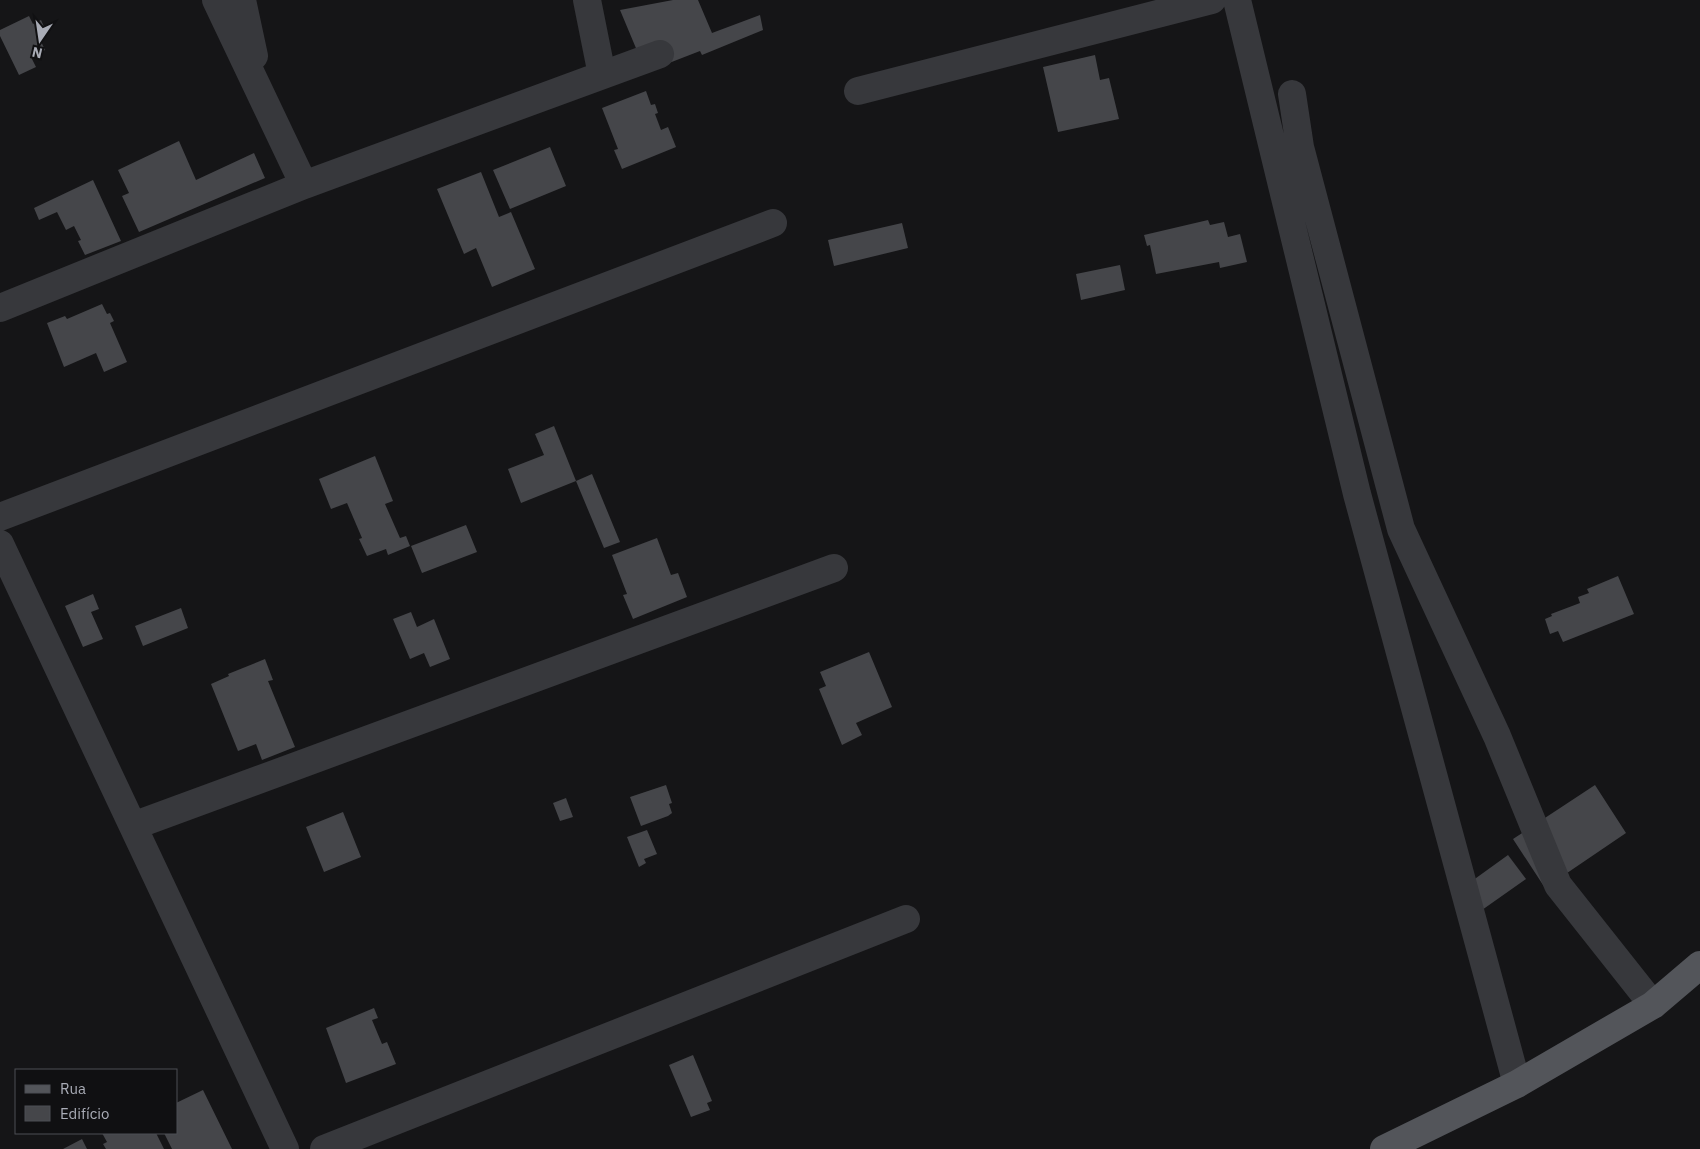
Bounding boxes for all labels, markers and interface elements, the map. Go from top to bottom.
north arrow [15,15,65,65]
text: N [30,43,44,63]
legend [15,1069,178,1134]
text: Rua [60,1079,86,1098]
text: Edifício [60,1104,109,1123]

